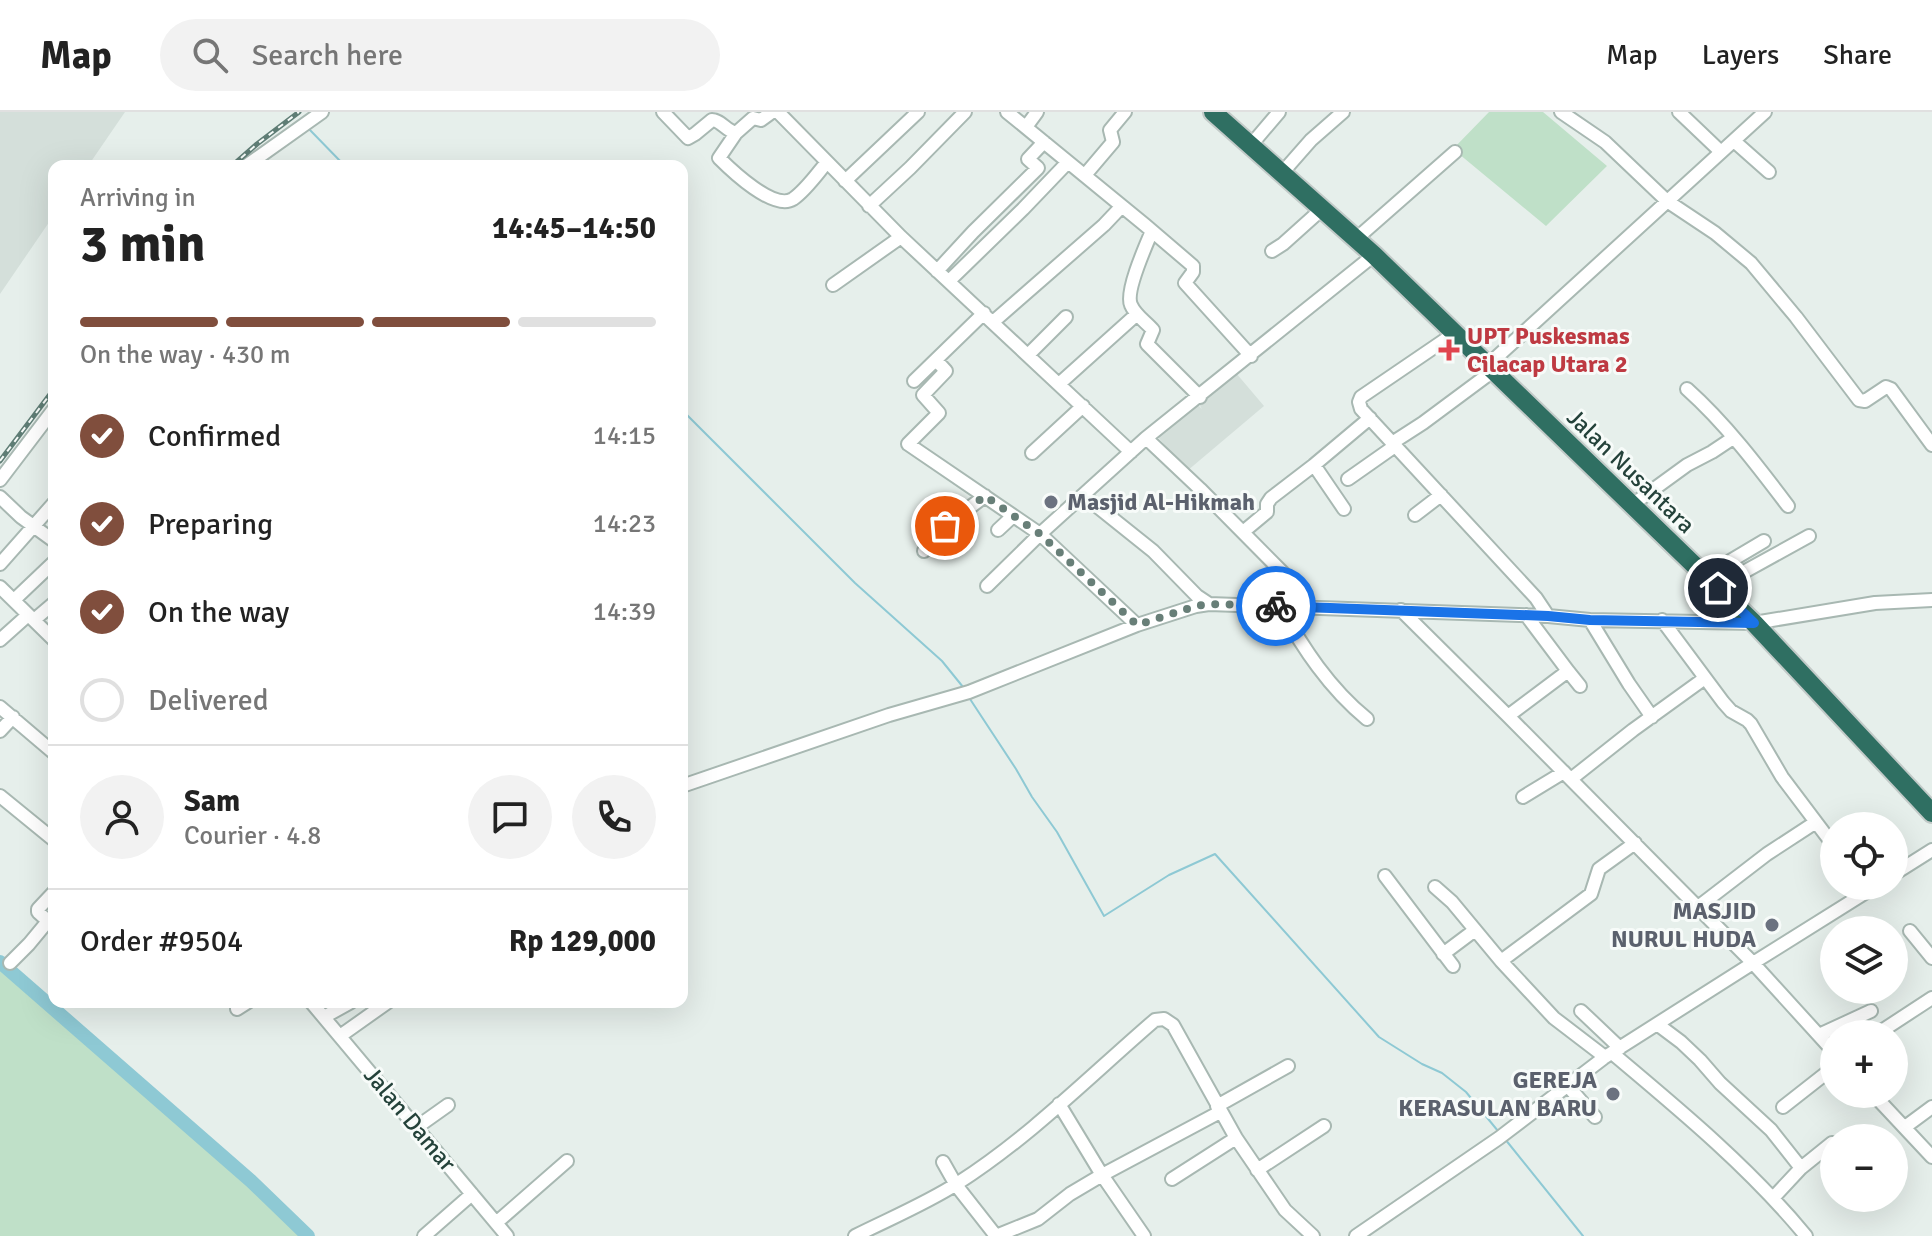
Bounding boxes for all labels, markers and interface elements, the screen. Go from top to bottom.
search box [160,19,720,91]
text: Map [40,32,112,79]
icon: search [188,33,232,77]
text: Search here [252,37,403,74]
text: Map [1606,38,1658,72]
text: Layers [1702,38,1779,72]
text: Share [1823,38,1892,72]
text: Arriving in [80,182,196,214]
text: 14:45–14:50 [492,210,656,247]
text: 3 min [80,212,206,276]
place label: UPT Puskesmas Cilacap Utara 2 [1467,321,1630,379]
text: On the way · 430 m [80,339,290,371]
marker: UPT Puskesmas Cilacap Utara 2 [1438,339,1460,361]
street label: Jalan Nusantara [1561,402,1701,540]
icon: check [80,414,124,458]
text: Confirmed [148,418,281,455]
text: 14:15 [593,420,656,452]
place label: Masjid Al-Hikmah [1067,487,1255,517]
pin [911,492,979,560]
marker: Masjid Al-Hikmah [1042,493,1060,511]
icon: check [80,502,124,546]
icon: bag [923,504,967,548]
text: Preparing [148,506,273,543]
text: 14:23 [593,508,656,540]
pin [1684,554,1752,622]
courier [1236,566,1316,646]
icon: home [1696,566,1740,610]
icon: bike [1254,584,1298,628]
icon: check [80,590,124,634]
text: On the way [148,594,289,631]
text: 14:39 [593,596,656,628]
text: Delivered [148,682,269,719]
button: person [80,775,164,859]
button: chat [468,775,552,859]
button: phone [572,775,656,859]
text: Sam [184,783,240,820]
map controls [1820,812,1908,1212]
button: locate [1820,812,1908,900]
text: Courier · 4.8 [184,820,321,852]
place label: MASJID NURUL HUDA [1611,896,1757,954]
marker: MASJID NURUL HUDA [1763,916,1781,934]
button: layers [1820,916,1908,1004]
text: Order #9504 [80,923,243,960]
text: Rp 129,000 [509,923,656,960]
button: + [1820,1020,1908,1108]
street label: Jalan Damar [358,1060,463,1178]
place label: GEREJA KERASULAN BARU [1398,1065,1598,1123]
marker: GEREJA KERASULAN BARU [1604,1085,1622,1103]
button: − [1820,1124,1908,1212]

